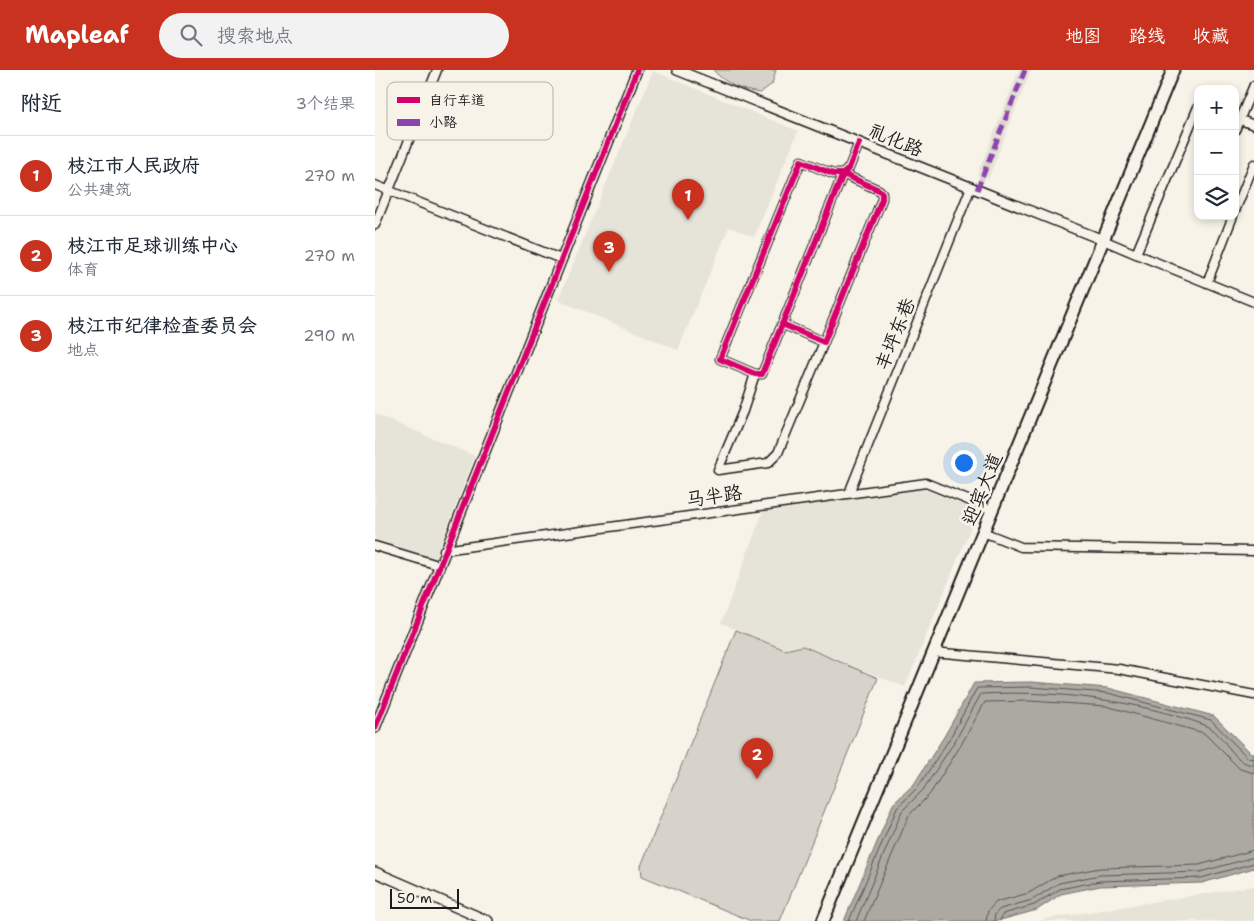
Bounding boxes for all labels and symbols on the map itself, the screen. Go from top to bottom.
legend [387,82,553,140]
text: 自行车道 [429,91,485,109]
text: 小路 [429,113,457,131]
street label: 礼化路 [865,118,927,162]
pin: 1 [672,179,704,220]
pin: 3 [593,231,625,272]
street label: 丰坪东巷 [869,294,921,374]
street label: 迎宾大道 [956,449,1008,529]
your location [951,450,977,476]
street label: 马半路 [684,480,744,512]
pin: 2 [741,738,773,779]
scale bar [390,886,459,909]

